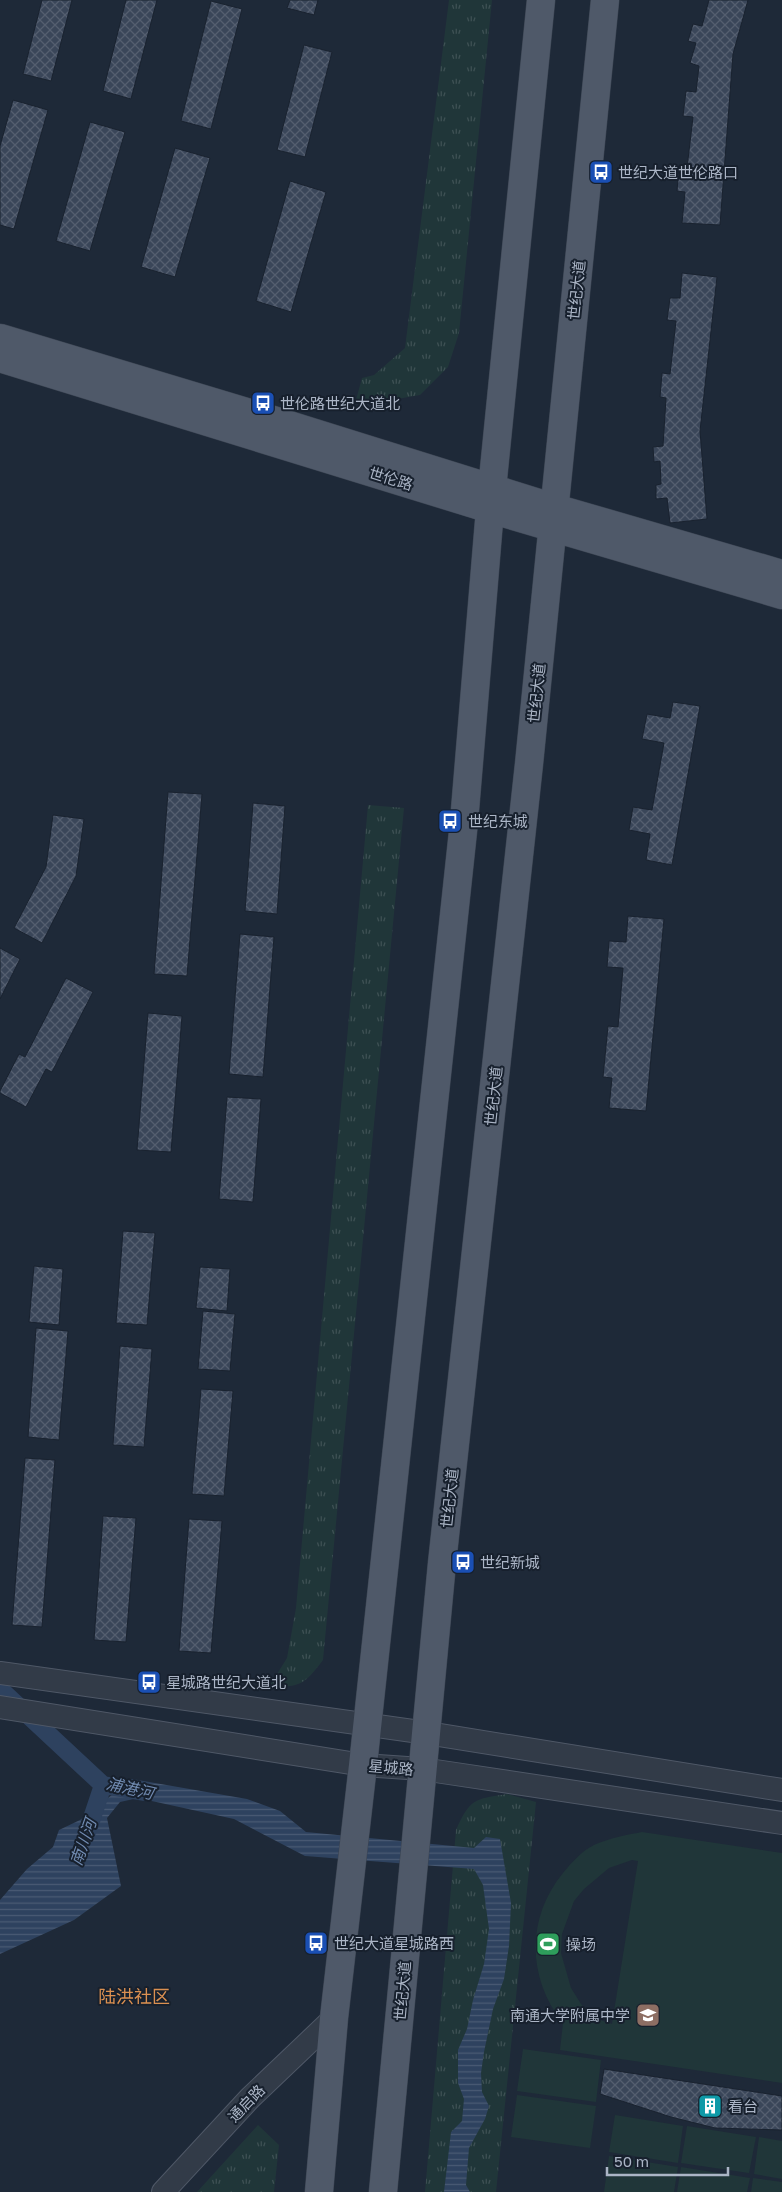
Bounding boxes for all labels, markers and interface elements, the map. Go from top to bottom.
bus stop icon: 世纪大道世伦路口 [588,159,614,185]
place label: 世纪大道世伦路口 [618,163,738,181]
street label: 世纪大道 [564,259,588,321]
bus stop icon: 世伦路世纪大道北 [250,390,276,416]
place label: 世伦路世纪大道北 [280,394,400,412]
street label: 世伦路 [367,463,415,493]
street label: 世纪大道 [524,662,548,724]
bus stop icon: 世纪东城 [437,808,463,834]
place label: 世纪东城 [468,812,528,830]
street label: 世纪大道 [481,1065,505,1127]
street label: 世纪大道 [437,1467,461,1529]
bus stop icon: 世纪新城 [450,1549,476,1575]
place label: 世纪新城 [480,1553,540,1571]
bus stop icon: 星城路世纪大道北 [136,1669,162,1695]
place label: 星城路世纪大道北 [166,1673,286,1691]
street label: 星城路 [368,1756,414,1778]
water label: 浦港河 [104,1773,159,1804]
water label: 南川河 [66,1813,101,1868]
bus stop icon: 世纪大道星城路西 [303,1930,329,1956]
sports icon: 操场 [535,1931,561,1957]
place label: 世纪大道星城路西 [334,1934,454,1952]
place label: 操场 [566,1935,596,1953]
street label: 世纪大道 [390,1960,414,2022]
district label: 陆洪社区 [98,1985,170,2007]
school or university icon: 南通大学附属中学 [635,2002,661,2028]
place label: 南通大学附属中学 [510,2006,630,2024]
street label: 通启路 [224,2081,268,2125]
building icon: 看台 [697,2093,723,2119]
place label: 看台 [728,2097,758,2115]
scale bar [607,2144,728,2176]
text: 50 m [614,2152,649,2170]

